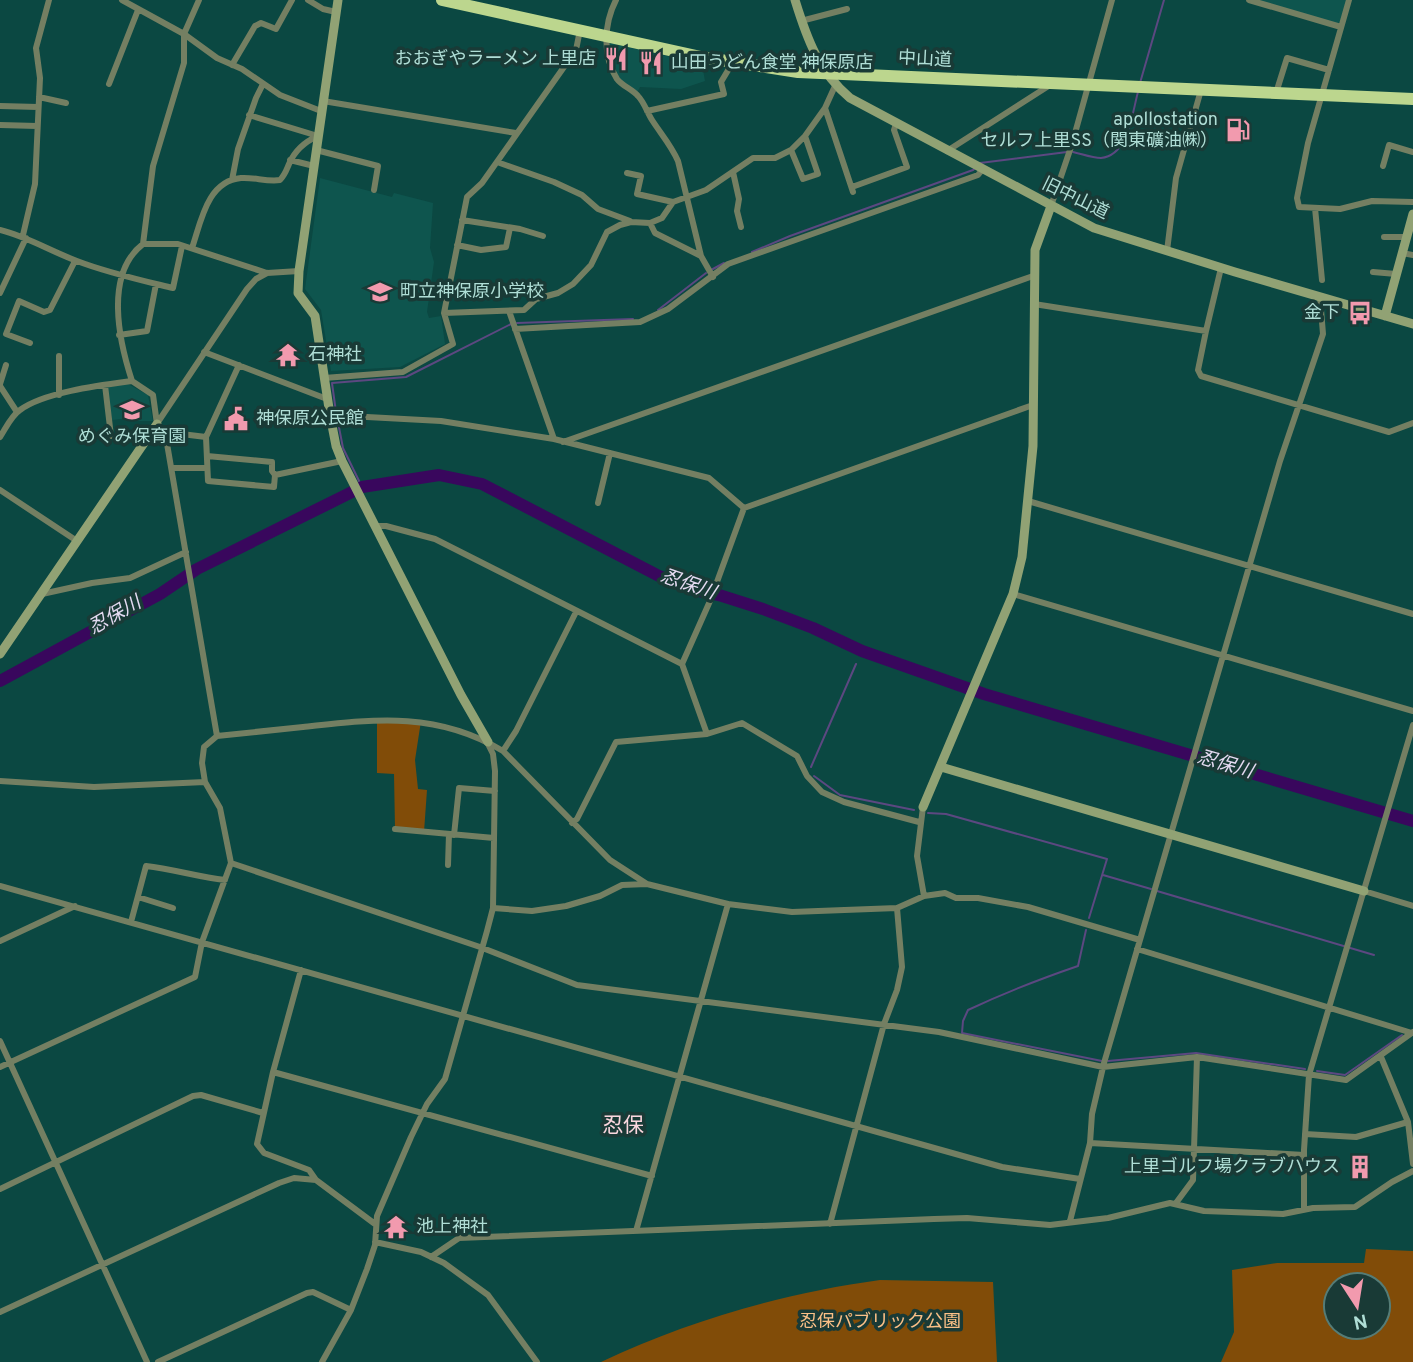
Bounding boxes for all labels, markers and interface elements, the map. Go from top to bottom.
restaurant icon: おおぎやラーメン 上里店 [602,45,630,73]
street label: 中山道 [897,47,953,73]
place label: おおぎやラーメン 上里店 [394,48,596,71]
restaurant icon: 山田うどん食堂 神保原店 [637,49,665,77]
place label: 山田うどん食堂 神保原店 [671,52,873,75]
place label: apollostation セルフ上里SS（関東礦油㈱） [980,109,1218,153]
fuel station icon: apollostation セルフ上里SS（関東礦油㈱） [1224,116,1252,144]
street label: 旧中山道 [1038,173,1112,225]
school or university icon: 町立神保原小学校 [366,278,394,306]
place label: 町立神保原小学校 [400,281,544,304]
bus stop icon: 金下 [1346,299,1374,327]
place label: 金下 [1304,302,1340,325]
temple icon: 石神社 [274,341,302,369]
place label: 石神社 [308,344,362,367]
school or university icon: めぐみ保育園 [118,396,146,424]
public building icon: 神保原公民館 [222,405,250,433]
place label: 神保原公民館 [256,408,364,431]
place label: めぐみ保育園 [78,426,186,449]
water label: 忍保川 [657,564,721,606]
water label: 忍保川 [84,590,147,641]
water label: 忍保川 [1194,746,1258,785]
district label: 忍保 [602,1113,644,1140]
building icon: 上里ゴルフ場クラブハウス [1346,1153,1374,1181]
place label: 上里ゴルフ場クラブハウス [1124,1156,1340,1179]
temple icon: 池上神社 [382,1213,410,1241]
place label: 池上神社 [416,1216,488,1239]
north arrow [1322,1271,1392,1341]
text: N [1351,1308,1369,1334]
park label: 忍保パブリック公園 [799,1311,961,1334]

